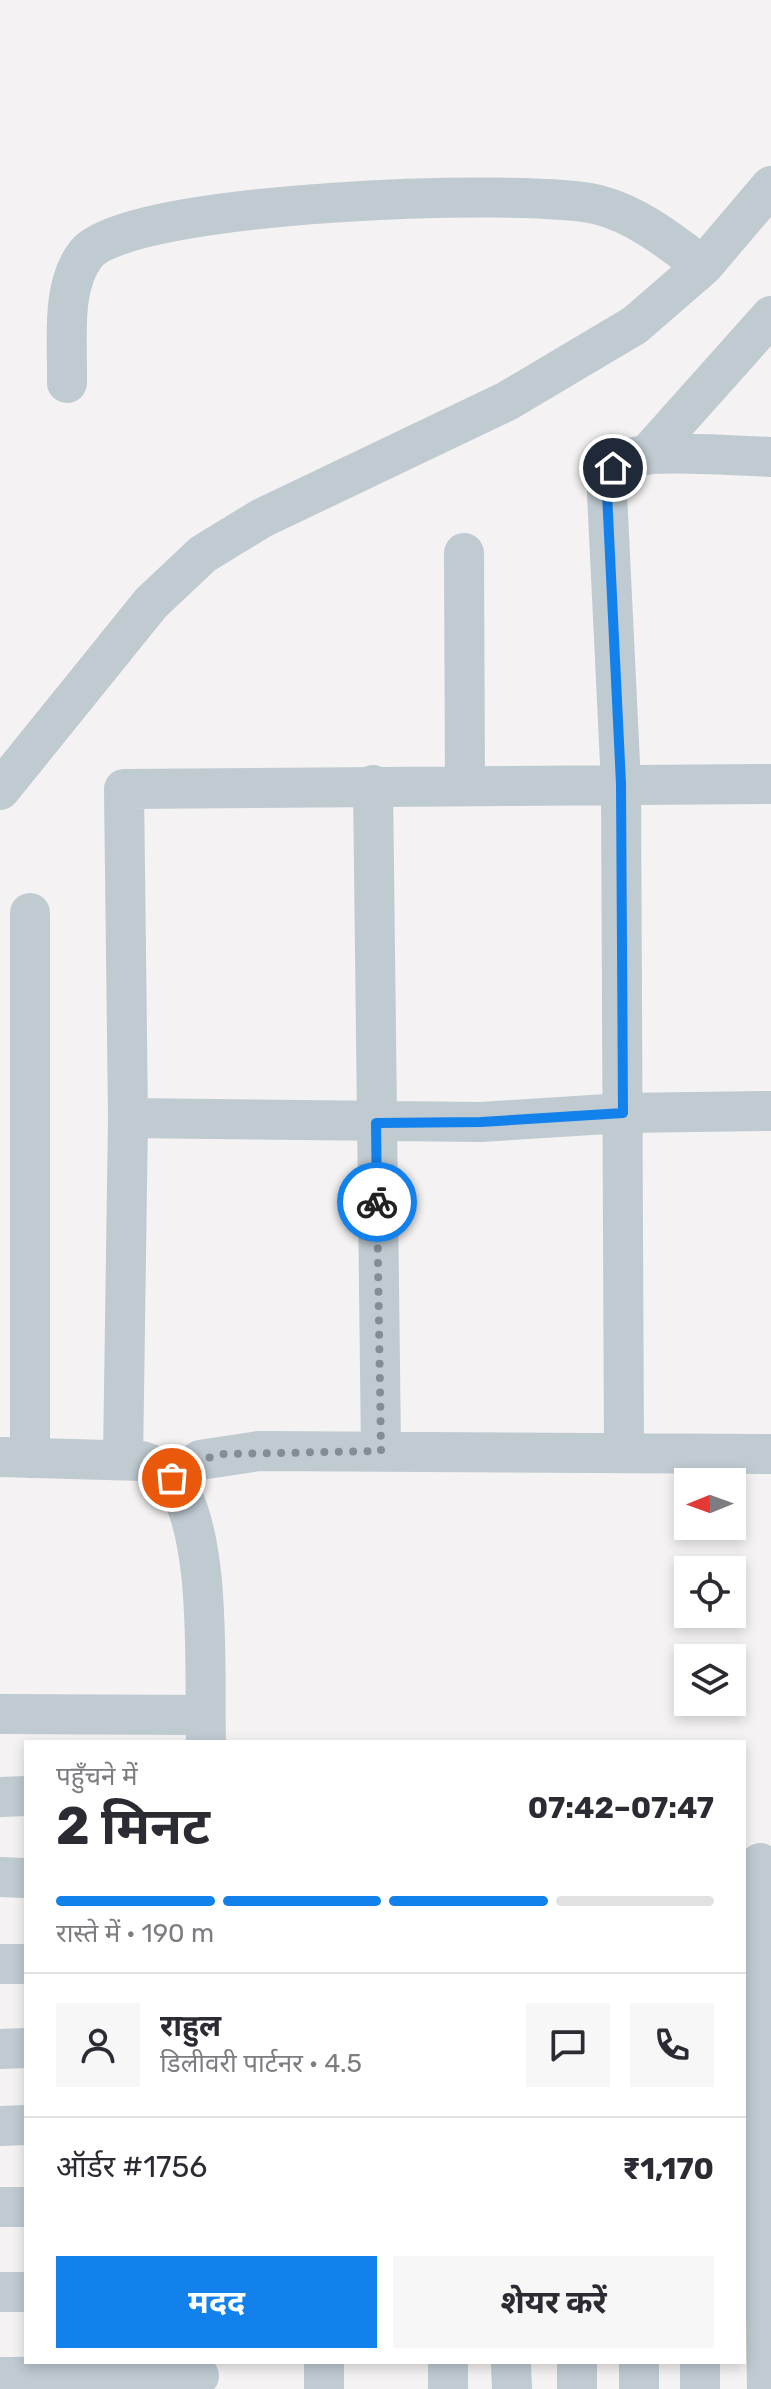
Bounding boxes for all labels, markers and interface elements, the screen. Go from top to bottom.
pin [579,434,647,502]
icon: home [591,446,635,490]
courier [337,1162,417,1242]
icon: bike [355,1180,399,1224]
pin [138,1444,206,1512]
icon: bag [150,1456,194,1500]
north arrow [674,1468,746,1540]
map controls [674,1468,746,1716]
button: locate [674,1556,746,1628]
button: layers [674,1644,746,1716]
text: पहुँचने में [56,1761,137,1792]
text: 07:42–07:47 [528,1790,714,1826]
text: 2 मिनट [56,1795,210,1857]
text: रास्ते में · 190 m [56,1918,214,1949]
button: person [56,2003,140,2087]
button: chat [526,2003,610,2087]
button: phone [630,2003,714,2087]
text: राहुल [160,2008,221,2044]
text: डिलीवरी पार्टनर · 4.5 [160,2048,362,2079]
text: ऑर्डर #1756 [56,2149,207,2185]
text: ₹1,170 [622,2151,714,2187]
button: मदद [56,2256,377,2348]
button: शेयर करें [393,2256,714,2348]

